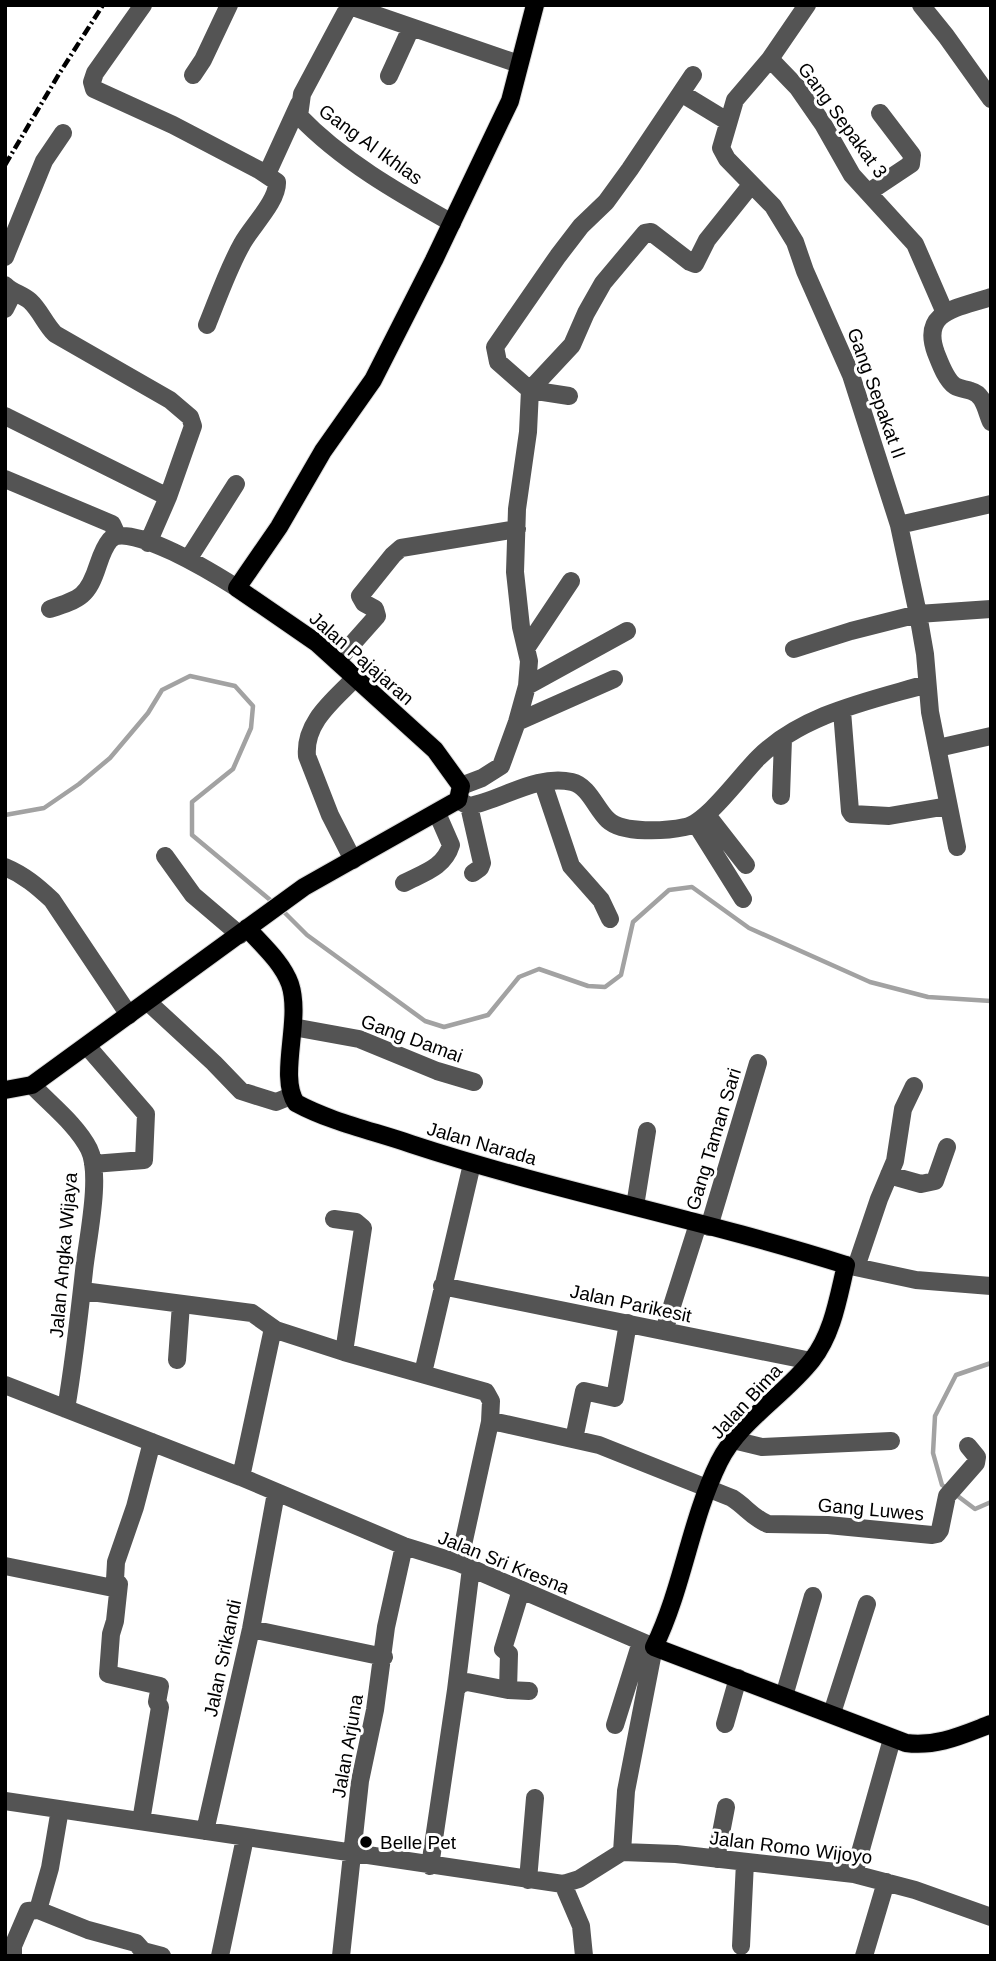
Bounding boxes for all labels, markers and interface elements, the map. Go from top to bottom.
street label: Gang Sepakat 3 [794,59,891,182]
street label: Gang Al Ikhlas [315,100,426,189]
street label: Gang Sepakat II [843,325,910,461]
street label: Jalan Pajajaran [305,607,418,709]
street label: Gang Damai [358,1010,466,1067]
street label: Gang Taman Sari [682,1066,745,1213]
street label: Jalan Narada [425,1118,539,1169]
street label: Jalan Angka Wijaya [46,1171,81,1339]
street label: Jalan Parikesit [568,1280,694,1327]
street label: Jalan Bima [707,1359,786,1443]
street label: Gang Luwes [817,1494,925,1525]
street label: Jalan Sri Kresna [435,1527,573,1598]
street label: Jalan Srikandi [200,1598,245,1719]
street label: Jalan Arjuna [328,1692,367,1799]
street label: Jalan Romo Wijoyo [708,1827,873,1868]
place label: Belle Pet [380,1832,457,1853]
marker: Belle Pet [358,1834,374,1850]

